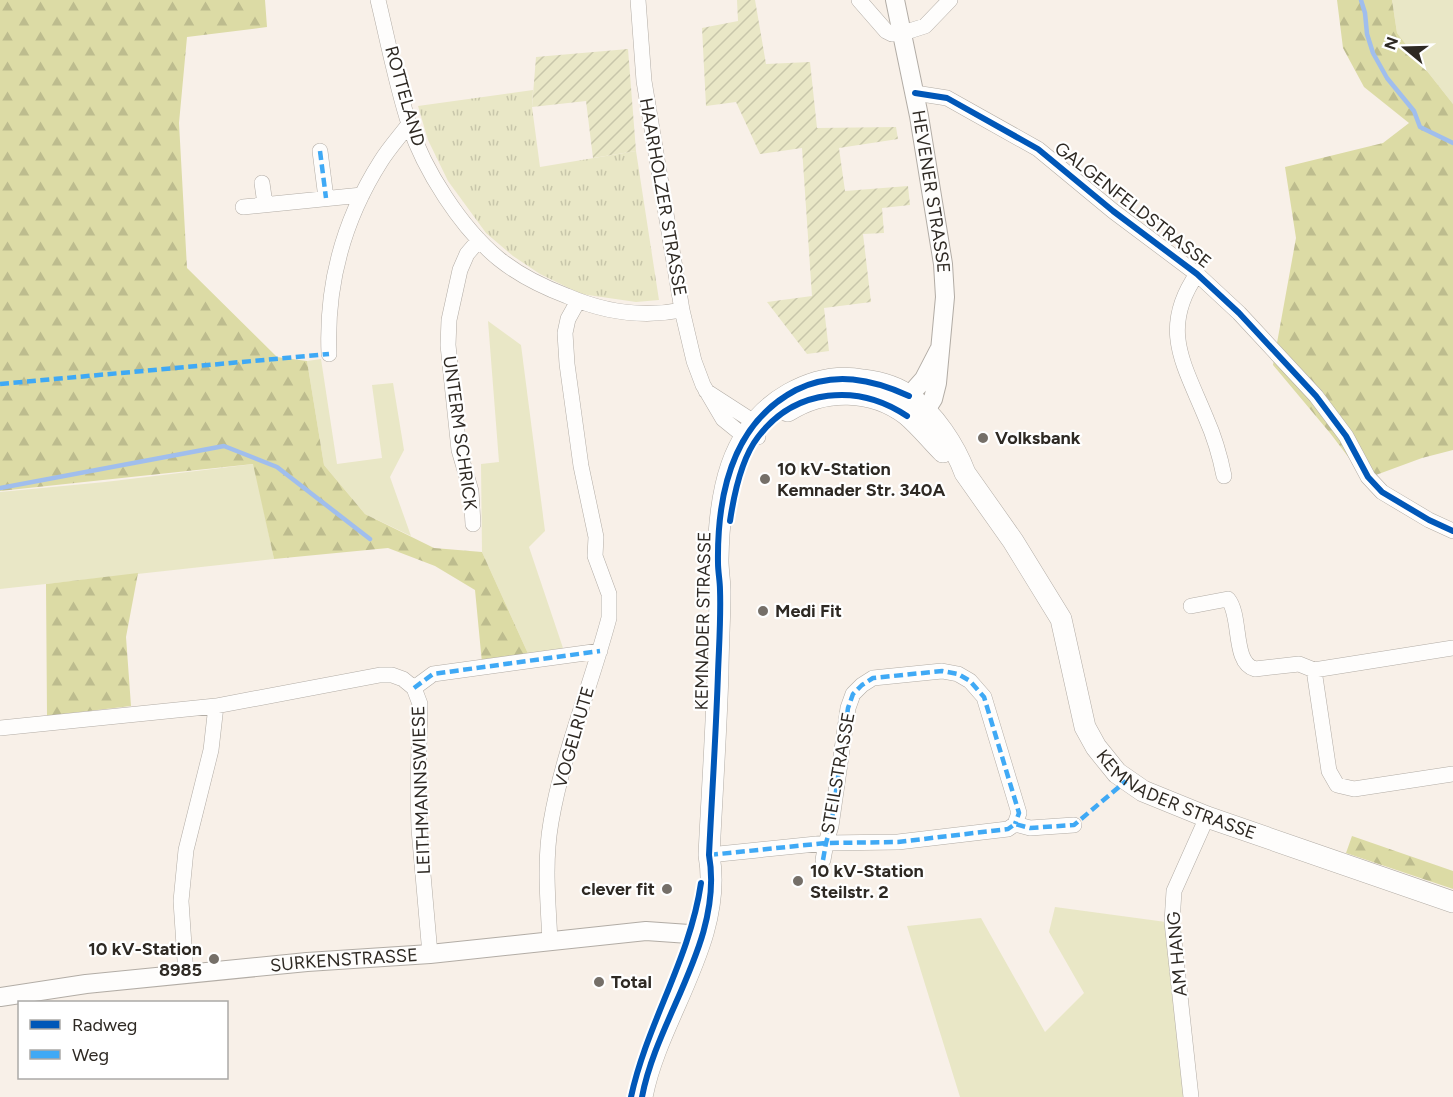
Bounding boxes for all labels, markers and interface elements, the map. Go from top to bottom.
north arrow [1375,18,1435,78]
text: N [1380,34,1402,52]
street label: ROTTELAND [380,43,430,149]
street label: HAARHOLZER STRASSE [635,96,691,298]
street label: HEVENER STRASSE [907,108,955,274]
street label: GALGENFELDSTRASSE [1050,137,1216,273]
street label: UNTERM SCHRICK [438,354,482,512]
place label: Volksbank [995,427,1081,449]
marker: Volksbank [976,431,990,445]
place label: 10 kV-Station Kemnader Str. 340A [777,458,946,501]
marker: 10 kV-Station Kemnader Str. 340A [758,472,772,486]
street label: KEMNADER STRASSE [690,531,716,711]
place label: Medi Fit [775,600,842,622]
marker: Medi Fit [756,604,770,618]
street label: VOGELRUTE [549,684,599,790]
street label: LEITHMANNSWIESE [407,705,435,875]
street label: STEILSTRASSE [816,710,860,836]
street label: KEMNADER STRASSE [1092,745,1259,844]
place label: 10 kV-Station Steilstr. 2 [810,860,924,903]
marker: 10 kV-Station Steilstr. 2 [791,874,805,888]
place label: clever fit [581,878,655,900]
marker: clever fit [660,882,674,896]
street label: AM HANG [1162,910,1192,997]
place label: 10 kV-Station 8985 [88,938,202,981]
street label: SURKENSTRASSE [269,944,418,977]
marker: 10 kV-Station 8985 [207,952,221,966]
place label: Total [611,971,652,993]
marker: Total [592,975,606,989]
legend [18,1001,228,1079]
text: Radweg [72,1014,137,1036]
text: Weg [72,1044,109,1066]

